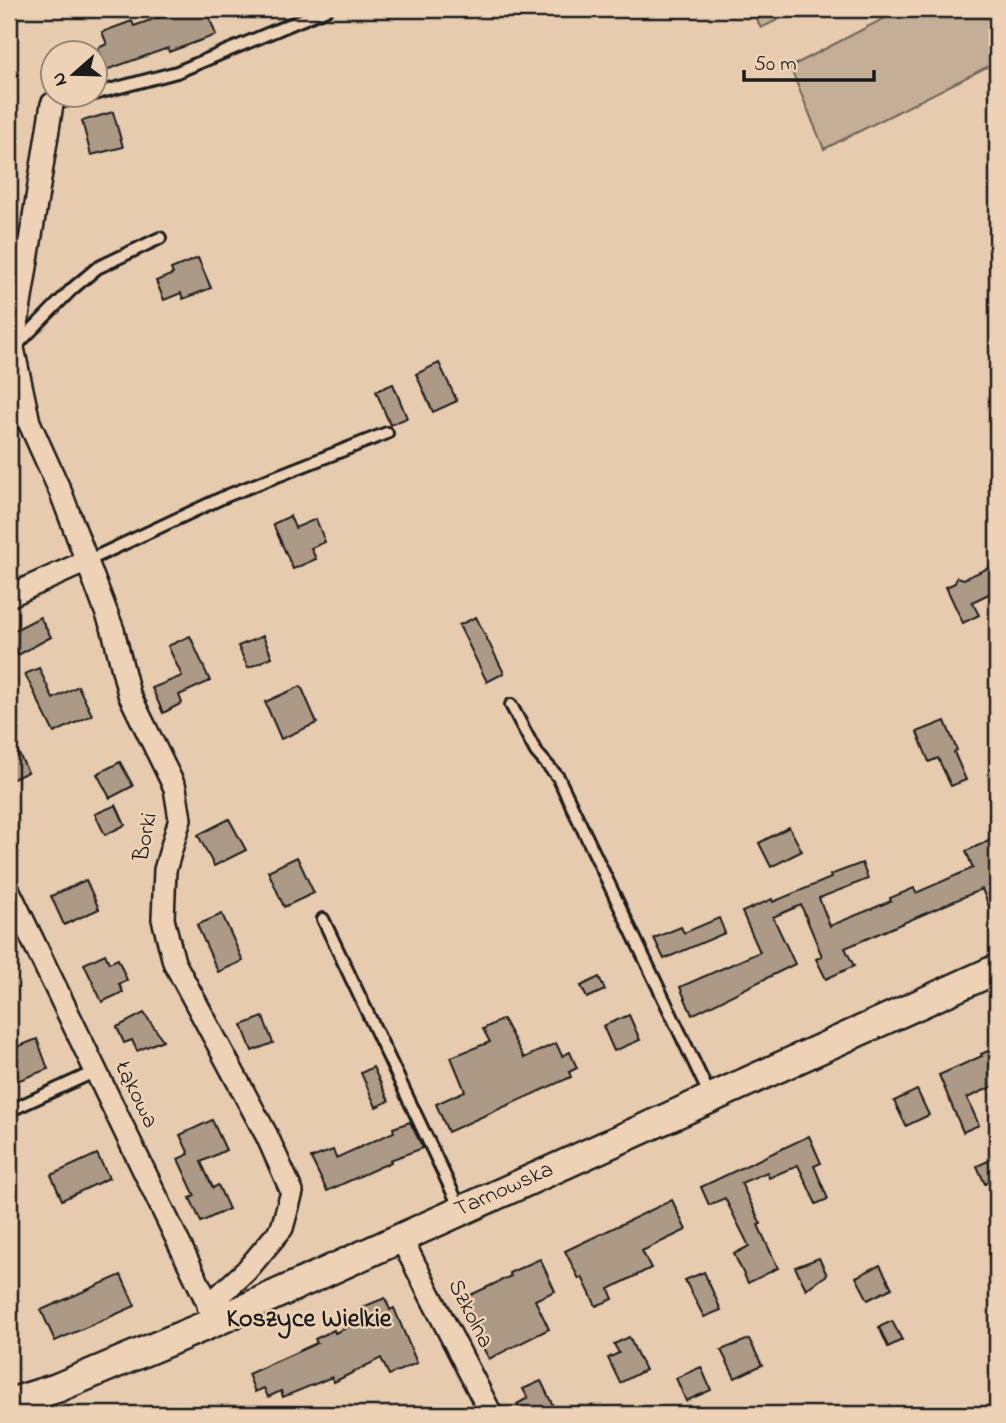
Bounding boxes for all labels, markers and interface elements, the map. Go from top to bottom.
north arrow [38,38,108,108]
scale bar [744,38,873,82]
text: 50 m [754,50,797,80]
text: N [45,68,75,90]
street label: Borki [125,810,167,865]
street label: Łąkowa [105,1055,166,1134]
street label: Tarnowska [449,1154,559,1226]
street label: Szkolna [439,1274,501,1354]
district label: Koszyce Wielkie [226,1301,393,1339]

